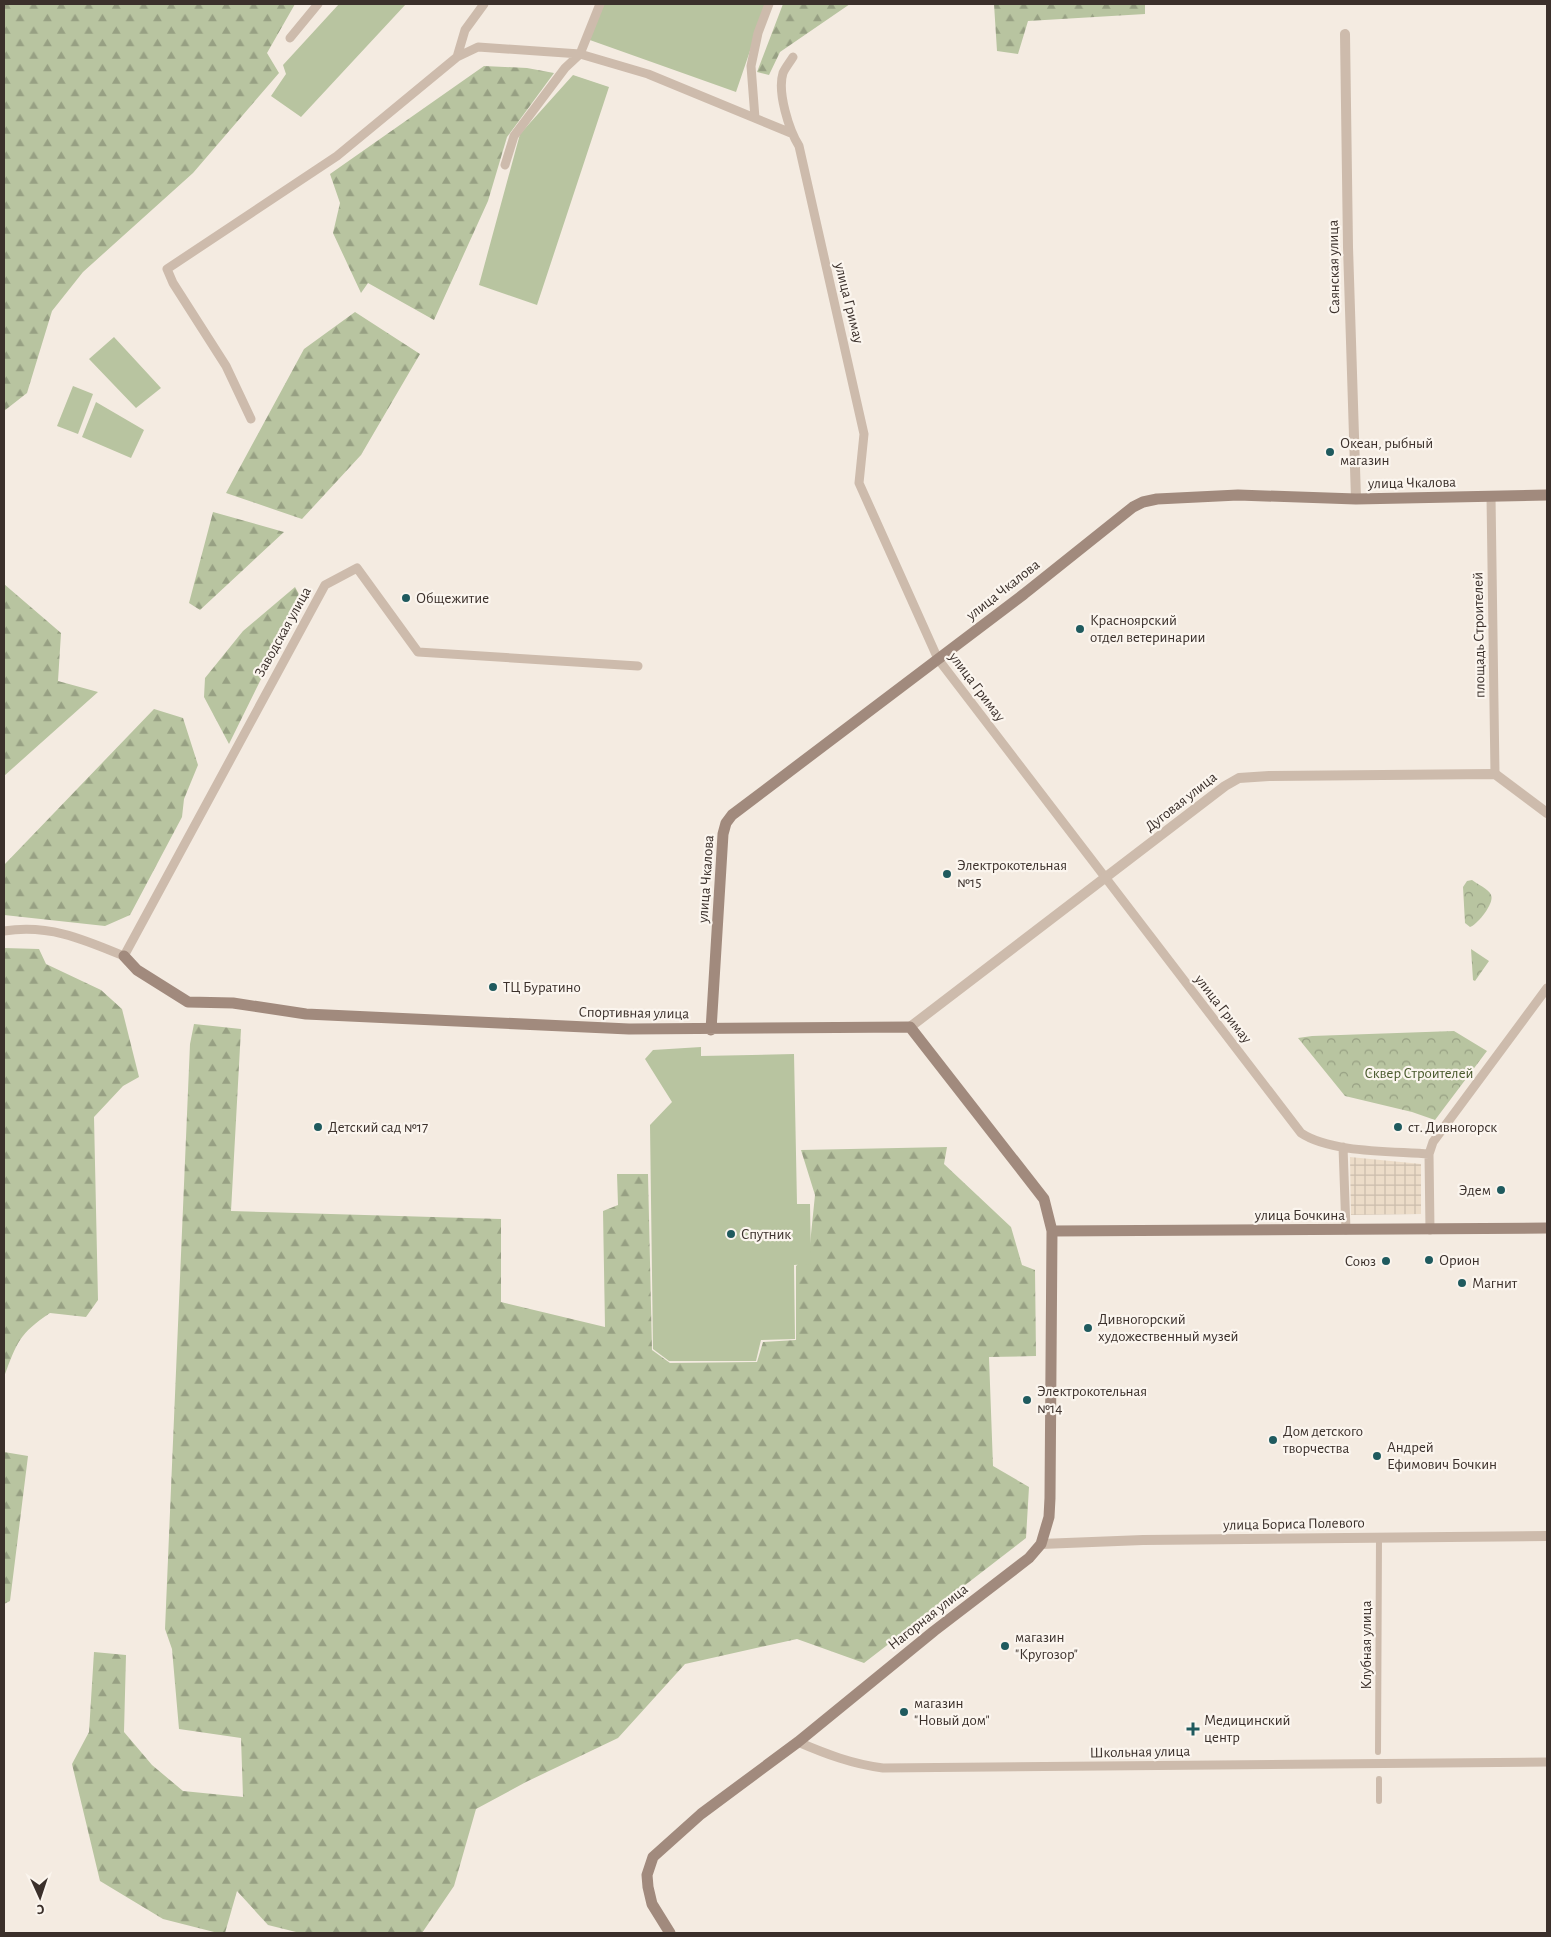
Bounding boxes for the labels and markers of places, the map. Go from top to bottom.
place label: Океан, рыбный магазин [1340,436,1433,468]
marker: Океан, рыбный магазин [1324,446,1336,458]
place label: Общежитие [416,591,489,606]
marker: Общежитие [400,592,412,604]
place label: Красноярский отдел ветеринарии [1090,613,1205,645]
marker: Красноярский отдел ветеринарии [1074,623,1086,635]
place label: Электрокотельная №15 [957,858,1067,890]
marker: Электрокотельная №15 [941,868,953,880]
place label: ТЦ Буратино [503,980,581,995]
marker: ТЦ Буратино [487,981,499,993]
place label: Детский сад №17 [328,1120,428,1135]
place label: ст. Дивногорск [1408,1120,1497,1135]
marker: Детский сад №17 [312,1121,324,1133]
marker: ст. Дивногорск [1392,1121,1404,1133]
place label: Эдем [1459,1183,1491,1198]
marker: Эдем [1495,1184,1507,1196]
place label: Спутник [741,1227,791,1242]
marker: Спутник [725,1228,737,1240]
place label: Орион [1439,1253,1480,1268]
place label: Союз [1345,1254,1376,1269]
marker: Орион [1423,1254,1435,1266]
marker: Союз [1380,1255,1392,1267]
place label: Магнит [1472,1276,1518,1291]
marker: Магнит [1456,1277,1468,1289]
place label: Дивногорский художественный музей [1098,1312,1239,1344]
marker: Дивногорский художественный музей [1082,1322,1094,1334]
place label: Электрокотельная №14 [1037,1384,1147,1416]
marker: Электрокотельная №14 [1021,1394,1033,1406]
place label: Дом детского творчества [1282,1424,1363,1456]
marker: Дом детского творчества [1267,1434,1279,1446]
place label: Андрей Ефимович Бочкин [1387,1440,1497,1472]
marker: Андрей Ефимович Бочкин [1371,1450,1383,1462]
place label: магазин "Кругозор" [1015,1630,1078,1662]
marker: магазин "Кругозор" [999,1640,1011,1652]
place label: магазин "Новый дом" [914,1696,990,1728]
marker: магазин "Новый дом" [898,1706,910,1718]
place label: Медицинский центр [1204,1713,1290,1745]
marker: Медицинский центр [1186,1722,1200,1736]

